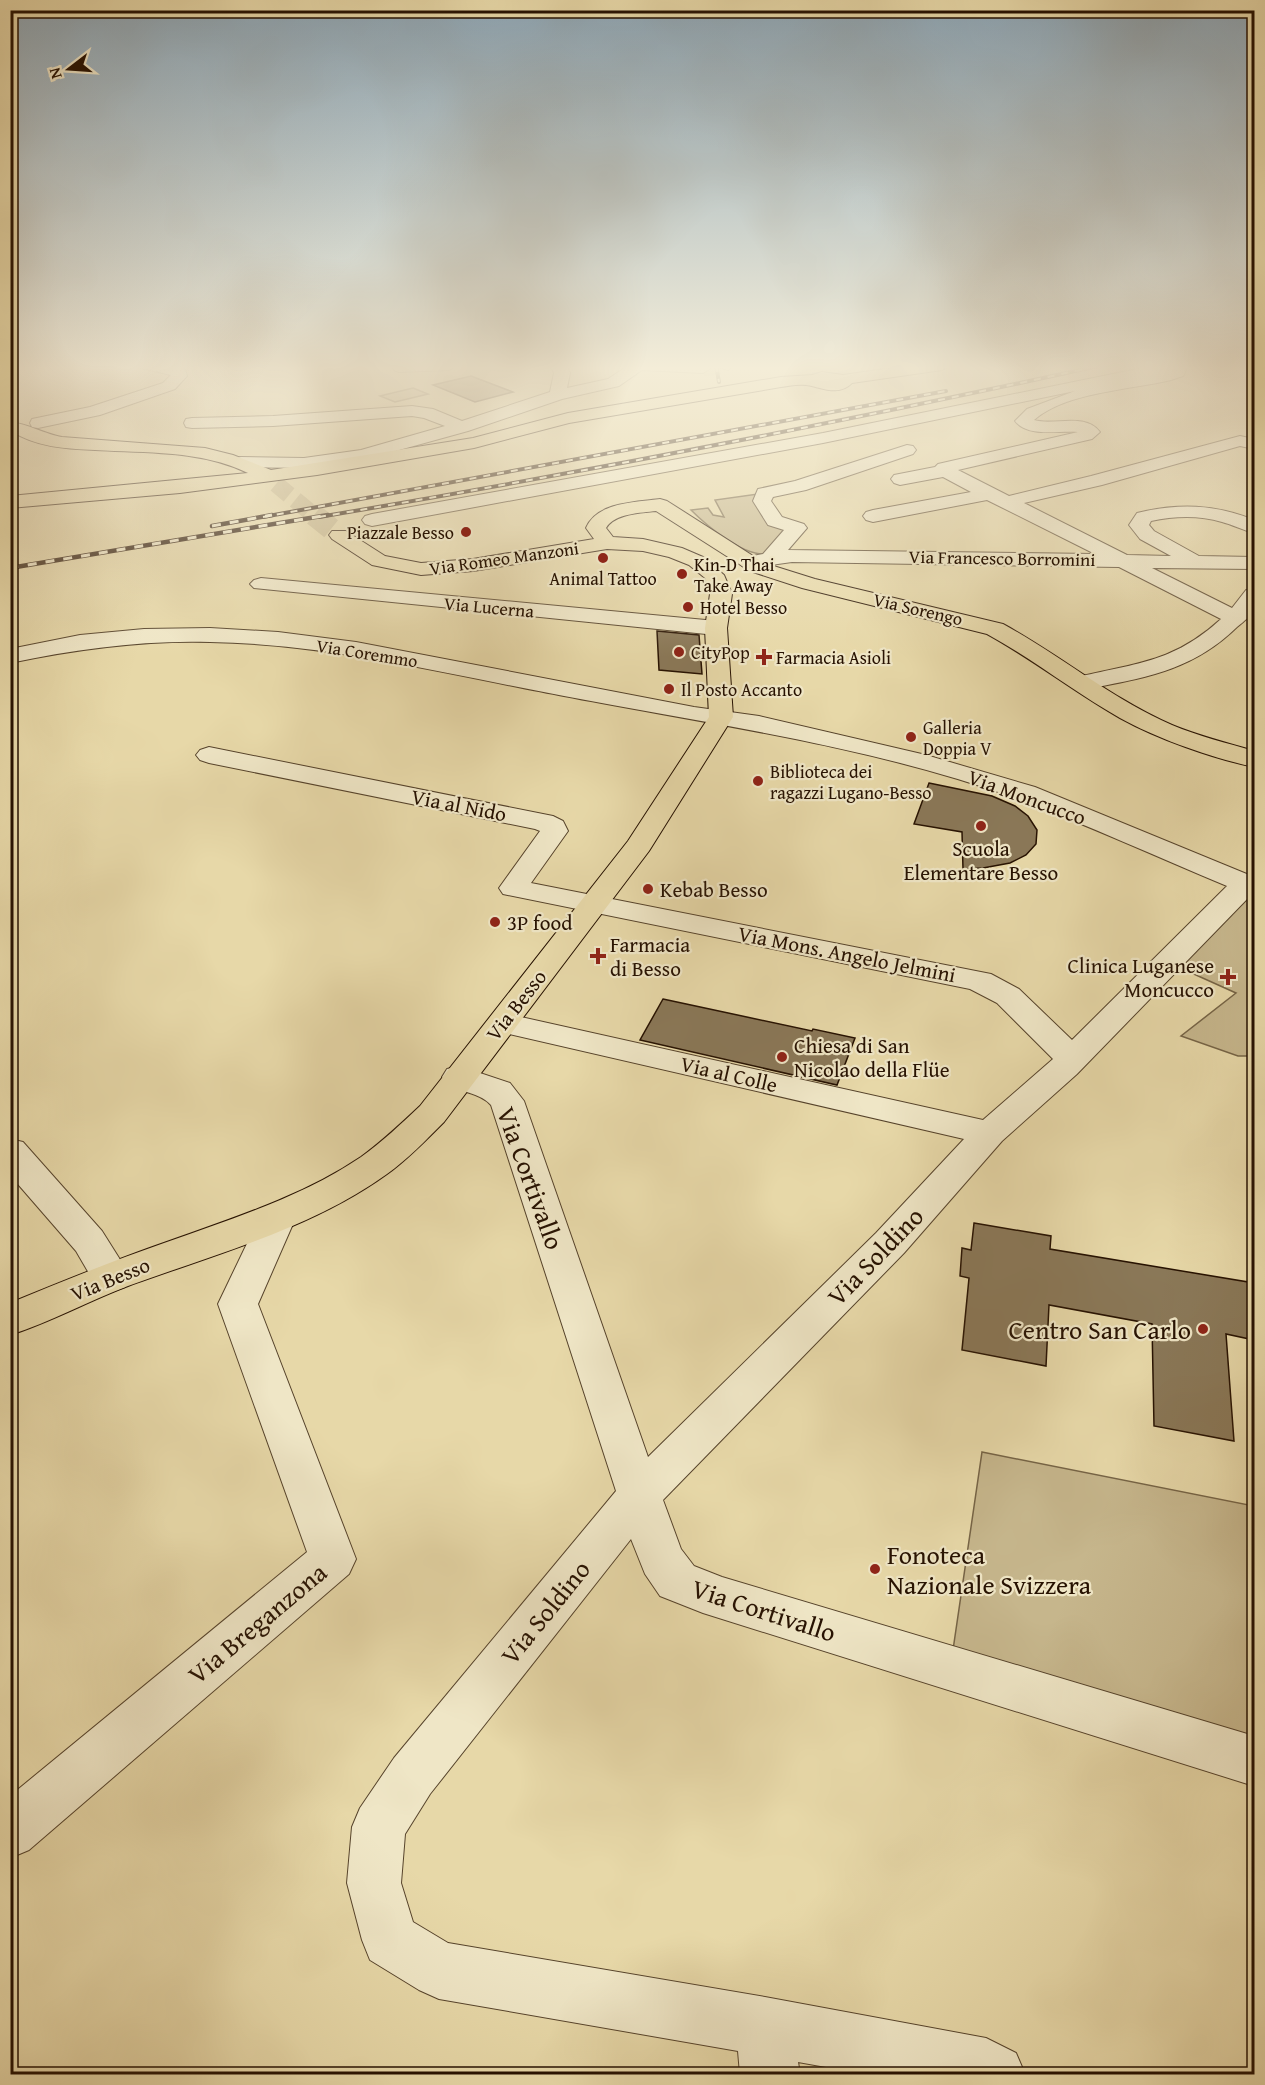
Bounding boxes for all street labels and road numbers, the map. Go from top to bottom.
street label: Via Romeo Manzoni [427,534,581,582]
street label: Via Francesco Borromini [908,543,1096,573]
street label: Via Sorengo [871,586,965,632]
street label: Via Lucerna [443,590,536,624]
street label: Via Coremmo [314,632,420,674]
street label: Via Moncucco [963,761,1091,833]
street label: Via al Nido [409,781,509,829]
street label: Via Mons. Angelo Jelmini [735,918,959,990]
street label: Via Besso [478,963,554,1047]
street label: Via al Colle [678,1048,781,1100]
street label: Via Cortivallo [487,1101,575,1255]
street label: Via Soldino [818,1198,932,1314]
street label: Via Besso [66,1249,154,1309]
street label: Via Soldino [491,1551,599,1673]
street label: Via Breganzona [179,1553,336,1693]
street label: Via Cortivallo [687,1568,841,1652]

